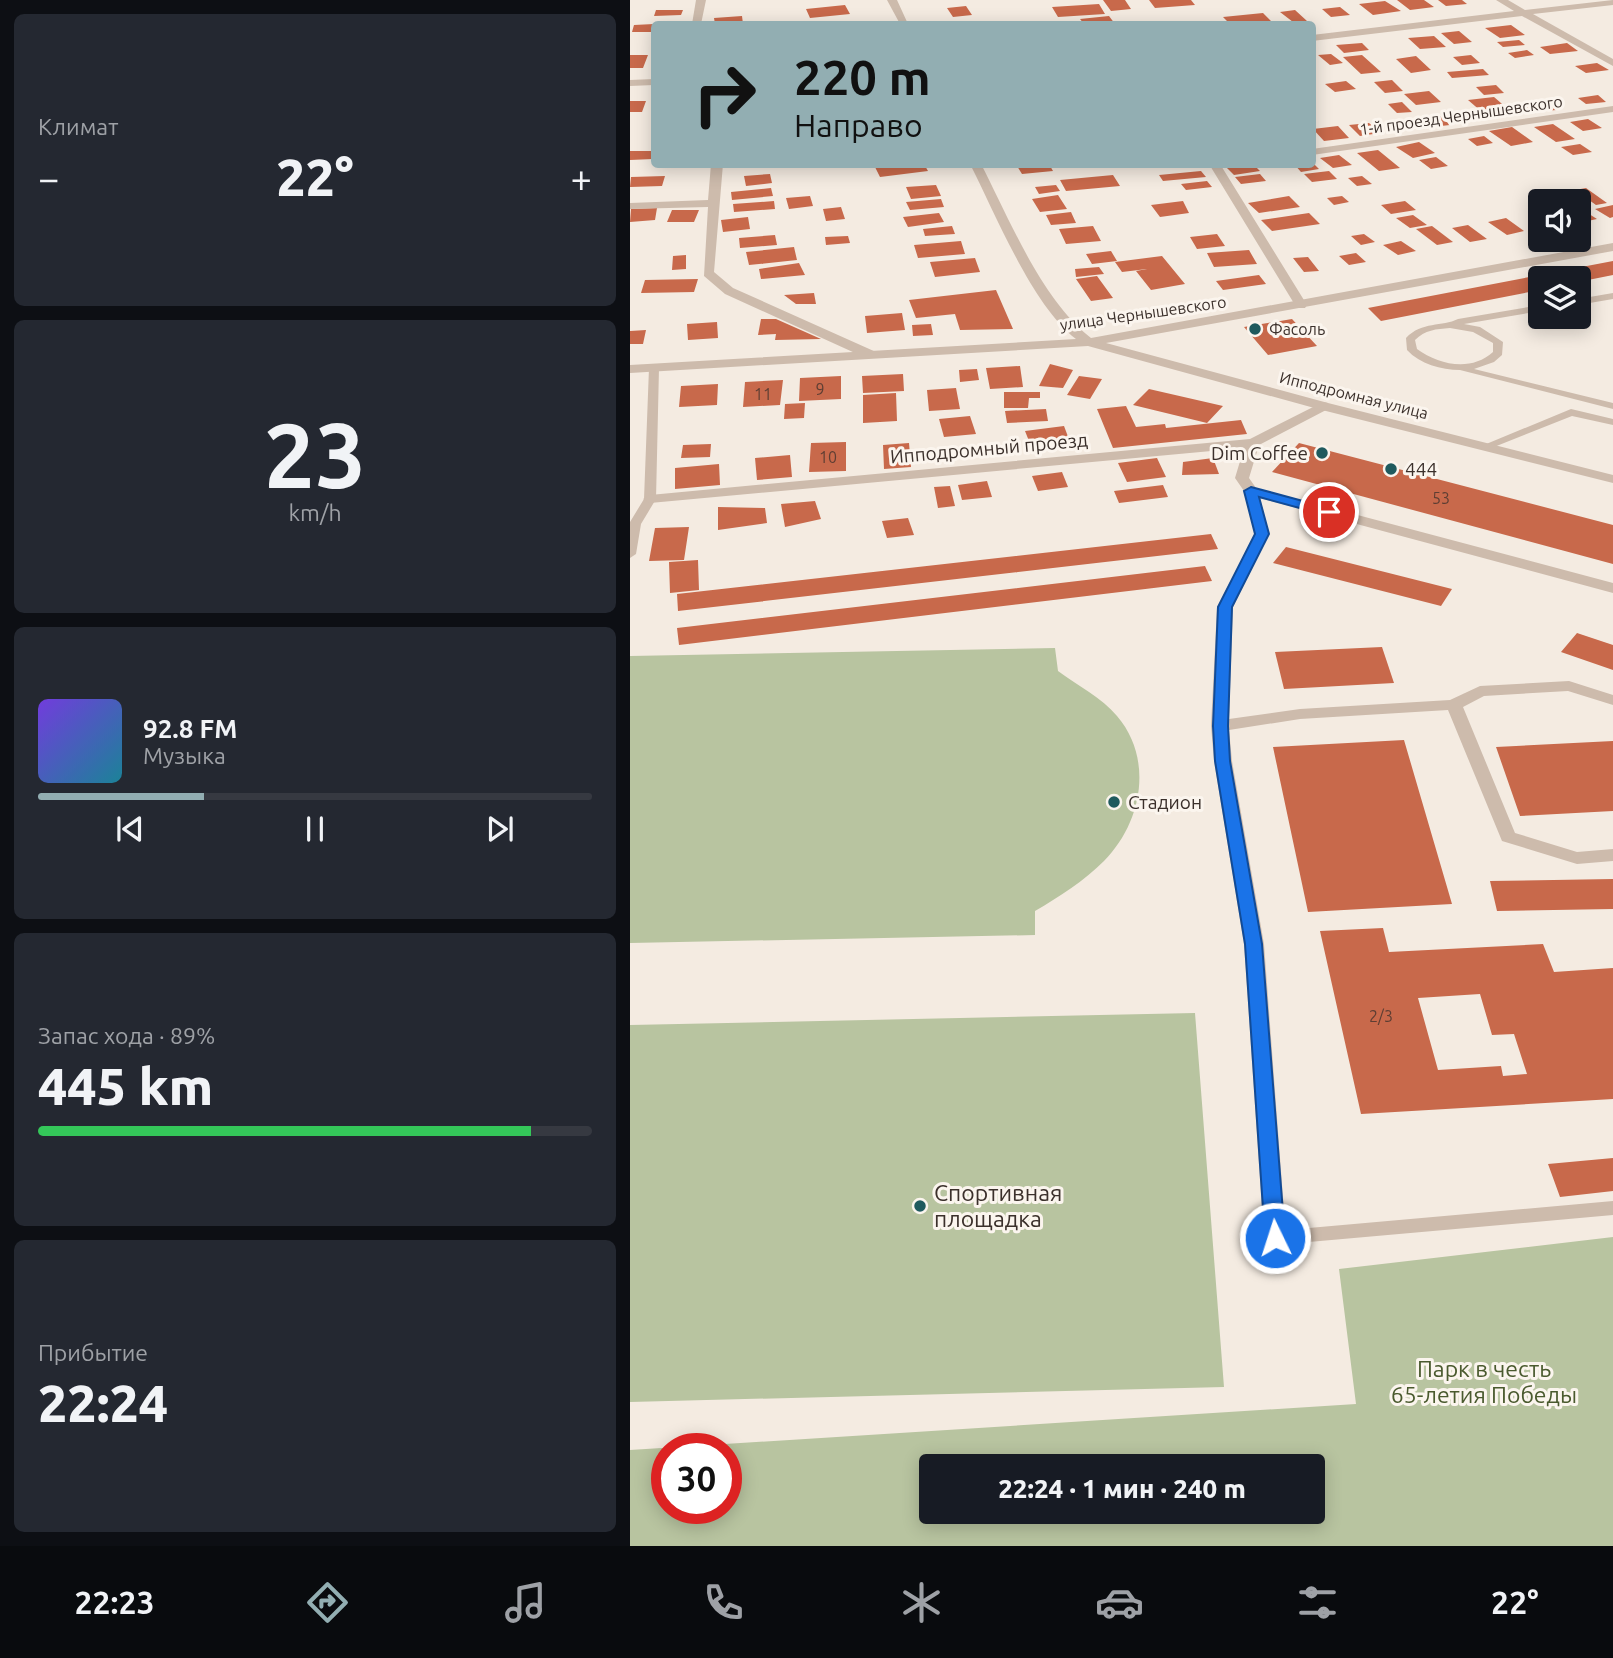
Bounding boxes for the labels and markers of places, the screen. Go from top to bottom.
place label: Фасоль [1269,320,1325,338]
marker: Фасоль [1247,321,1263,337]
place label: Dim Coffee [1211,442,1308,464]
marker: Dim Coffee [1314,445,1330,461]
place label: 444 [1405,458,1437,480]
marker: 444 [1383,461,1399,477]
pin [1299,482,1359,542]
place label: Стадион [1128,791,1202,813]
marker: Стадион [1106,794,1122,810]
place label: Спортивная площадка [934,1180,1062,1231]
marker: Спортивная площадка [912,1198,928,1214]

